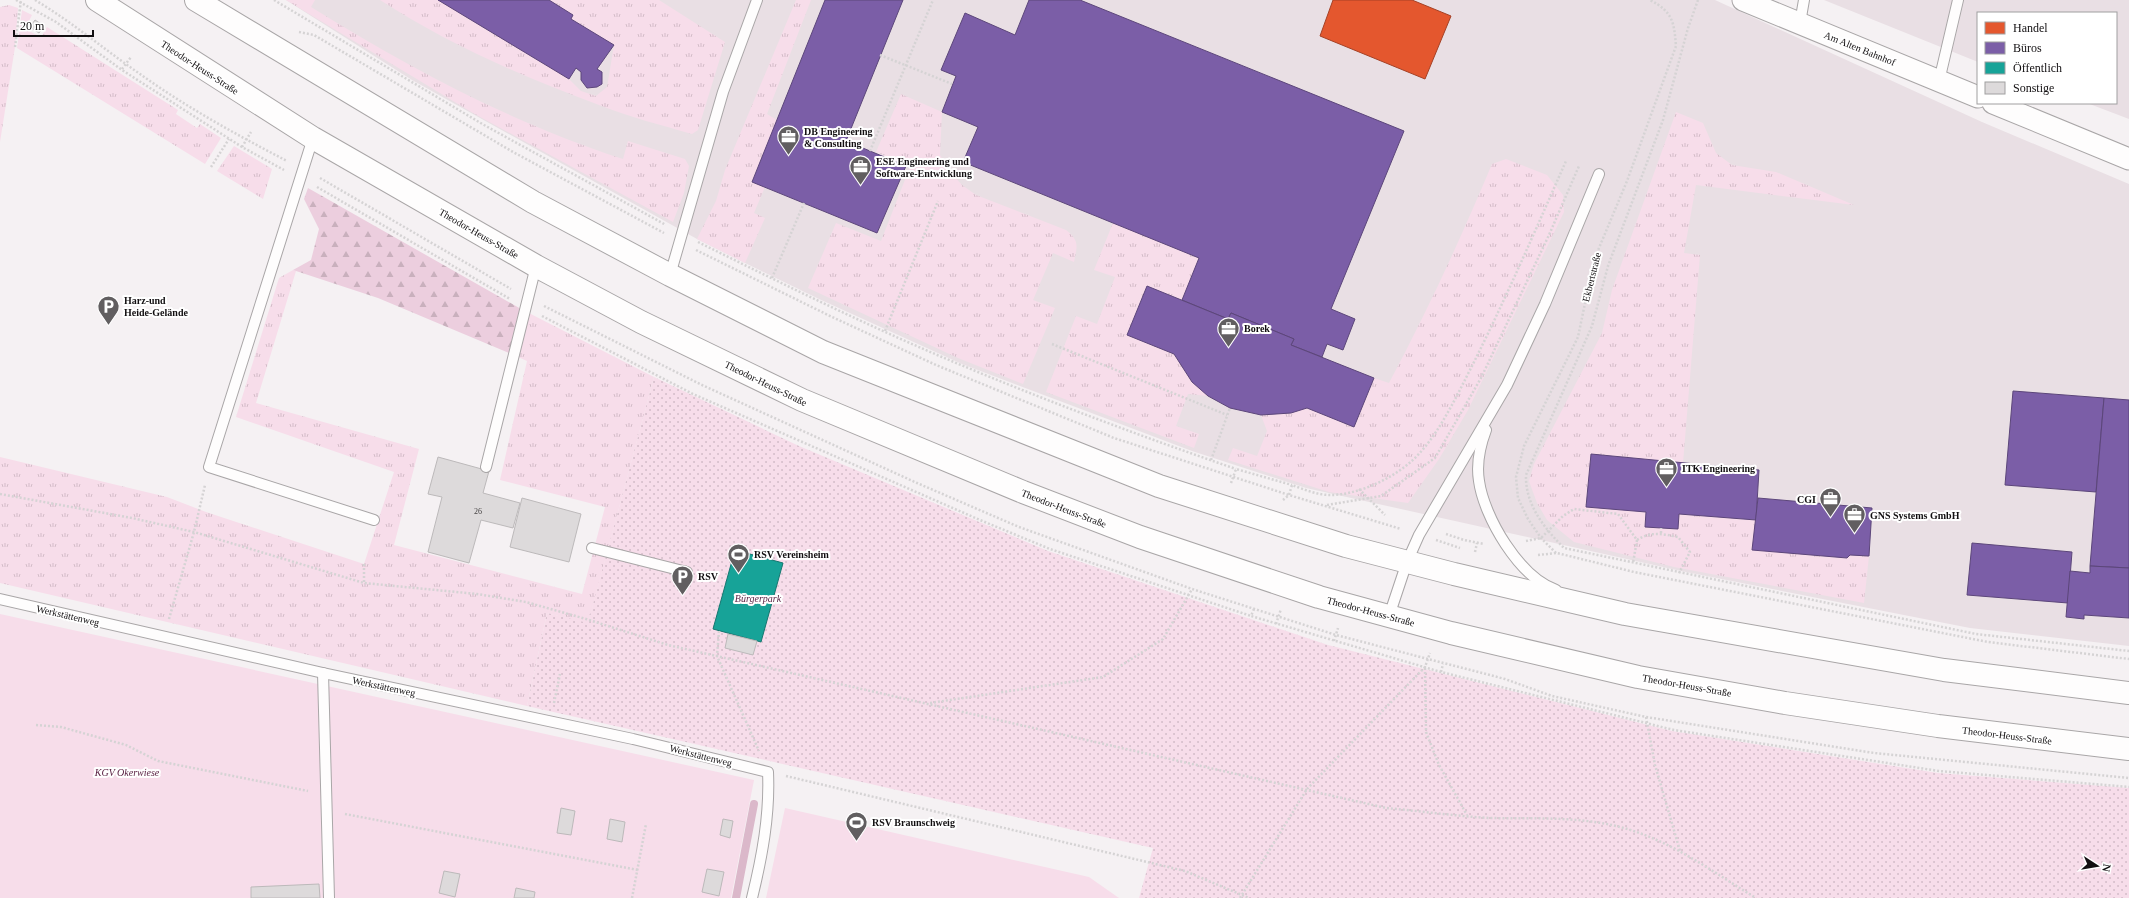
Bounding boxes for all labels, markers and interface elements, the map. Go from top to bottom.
scale bar [14,12,93,38]
legend [1977,12,2117,104]
text: 20 m [20,19,45,33]
text: Handel [2013,21,2048,35]
street label: Am Alten Bahnhof [1822,29,1898,68]
street label: Theodor-Heuss-Straße [159,38,241,97]
text: Büros [2013,41,2042,55]
text: Öffentlich [2013,61,2062,75]
text: Sonstige [2013,81,2054,95]
office icon: DB Engineering & Consulting [776,124,802,157]
place label: DB Engineering & Consulting [804,126,873,149]
office icon: ESE Engineering und Software-Entwicklung [847,154,873,187]
place label: ESE Engineering und Software-Entwicklung [876,156,972,179]
street label: Theodor-Heuss-Straße [437,206,521,261]
street label: Ekbertstraße [1580,251,1603,303]
parking icon: Harz-und Heide-Gelände [95,293,121,326]
place label: Harz-und Heide-Gelände [124,295,188,318]
office icon: Borek [1215,315,1241,348]
place label: Borek [1244,323,1270,334]
street label: Theodor-Heuss-Straße [723,359,809,408]
office icon: ITK Engineering [1653,455,1679,488]
place label: ITK Engineering [1682,463,1755,474]
office icon: CGI [1818,486,1844,519]
street label: Theodor-Heuss-Straße [1020,487,1108,530]
place label: CGI [1797,494,1816,505]
office icon: GNS Systems GmbH [1841,502,1867,535]
house number: 26 [474,507,482,516]
place label: GNS Systems GmbH [1870,510,1960,521]
sports icon: RSV Vereinsheim [725,541,751,574]
place label: RSV Vereinsheim [754,549,830,560]
parking icon: RSV [669,563,695,596]
place label: RSV [698,571,719,582]
park label: Bürgerpark [735,593,782,604]
street label: Theodor-Heuss-Straße [1326,594,1416,629]
street label: Werkstättenweg [35,603,100,628]
street label: Theodor-Heuss-Straße [1641,672,1733,699]
street label: Werkstättenweg [351,674,416,699]
street label: Theodor-Heuss-Straße [1961,725,2053,747]
street label: Werkstättenweg [668,742,733,769]
park label: KGV Okerwiese [94,767,160,778]
sports icon: RSV Braunschweig [844,809,870,842]
place label: RSV Braunschweig [872,817,955,828]
north arrow [2077,846,2117,886]
text: N [2100,863,2113,873]

